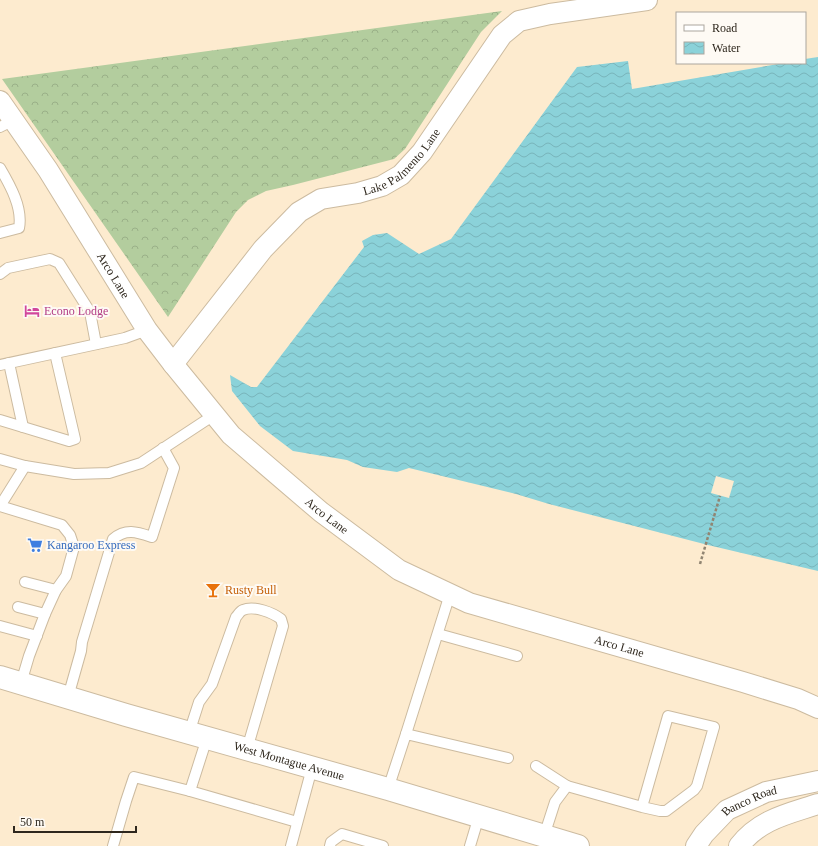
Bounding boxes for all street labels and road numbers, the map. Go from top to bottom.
street label: Lake Palmento Lane [361,126,443,198]
street label: Arco Lane [94,250,133,301]
street label: Arco Lane [302,495,351,537]
street label: Arco Lane [593,633,646,660]
street label: West Montague Avenue [232,739,346,783]
street label: Banco Road [718,783,778,819]

